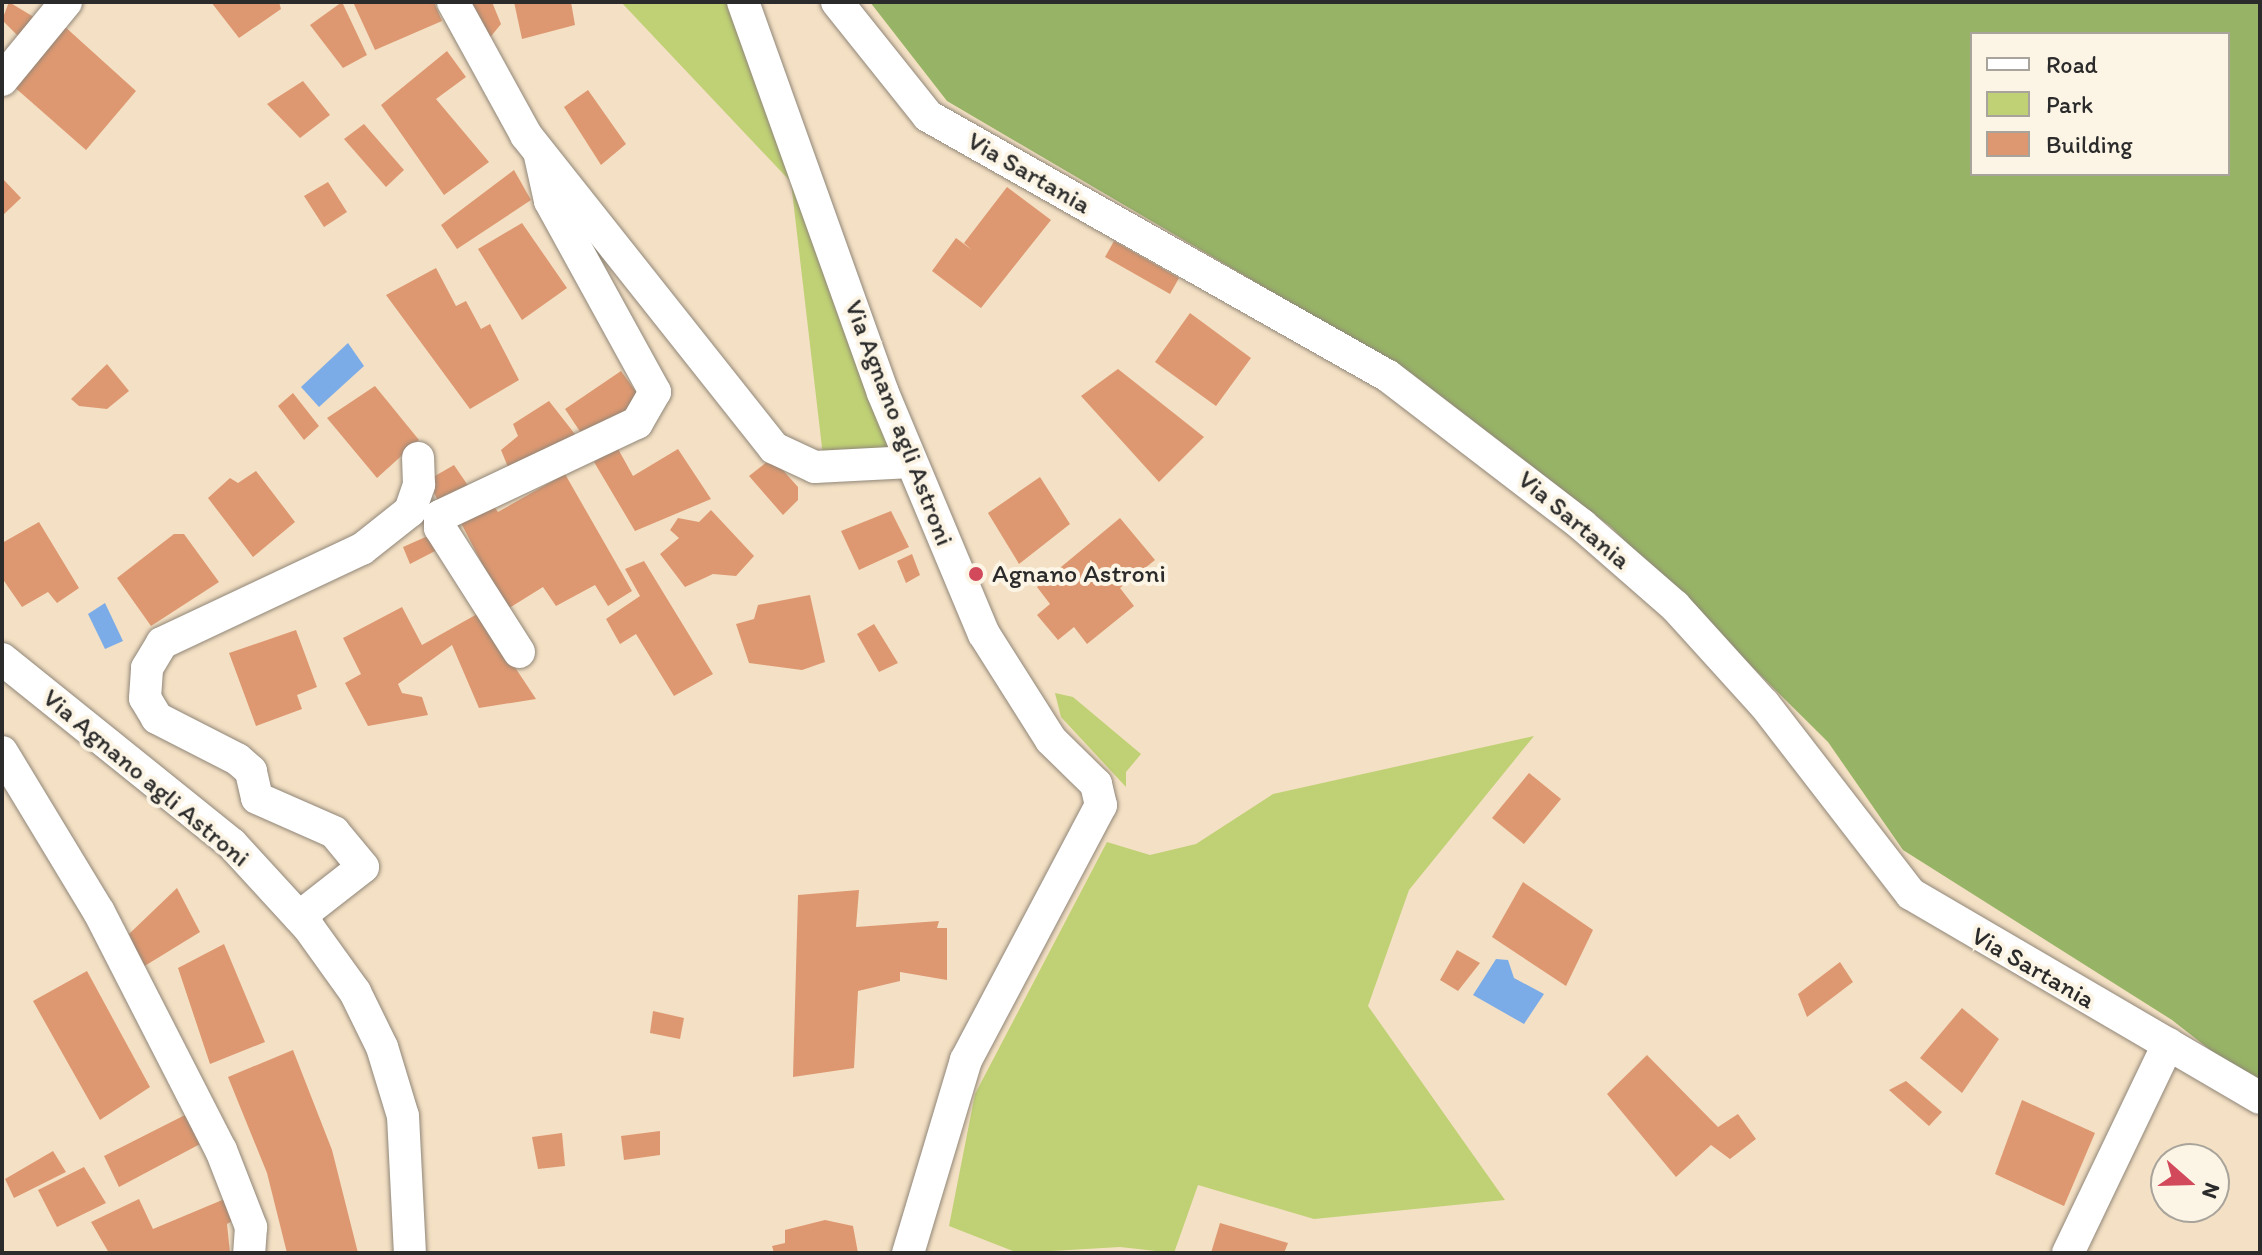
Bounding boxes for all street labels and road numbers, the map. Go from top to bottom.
street label: Via Sartania [962,125,1096,221]
street label: Via Agnano agli Astroni [838,295,960,551]
street label: Via Sartania [1512,464,1636,576]
street label: Via Agnano agli Astroni [36,682,256,874]
street label: Via Sartania [1966,920,2100,1016]

